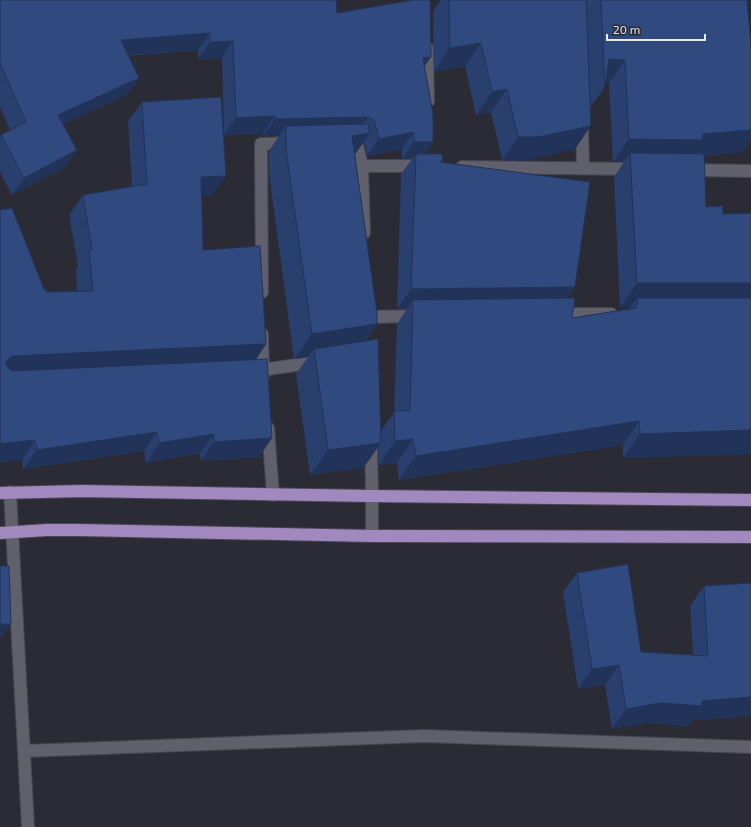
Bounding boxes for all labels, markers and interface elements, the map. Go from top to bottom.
scale bar [607,16,705,42]
text: 20 m [613,22,640,36]

